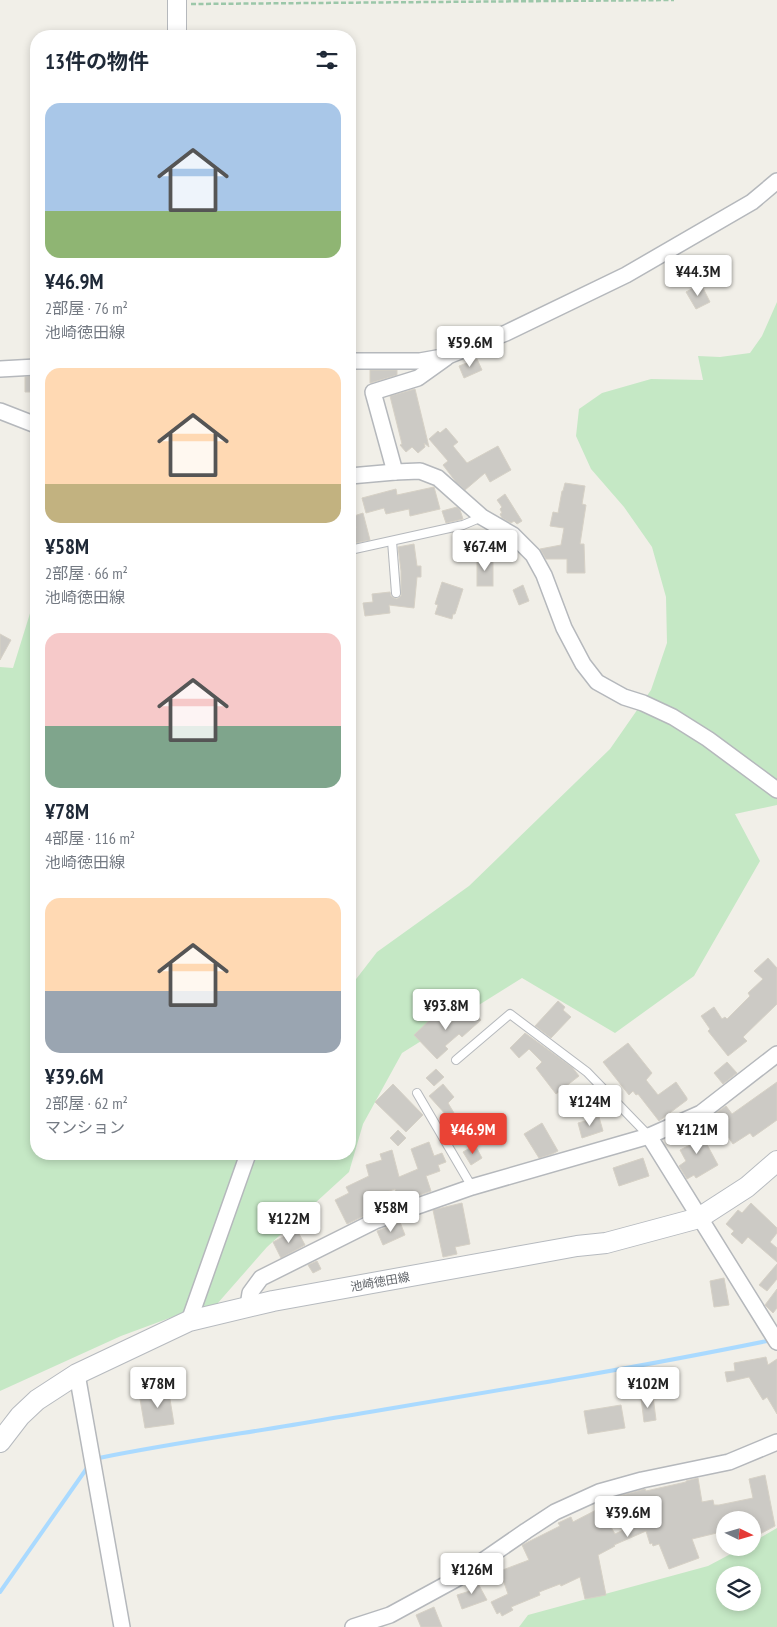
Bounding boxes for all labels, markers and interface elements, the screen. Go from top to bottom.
icon: filters [313,46,341,74]
text: 13件の物件 [45,48,149,75]
icon: home [148,135,238,225]
pin: ¥44.3M [657,254,739,297]
text: ¥44.3M [676,261,720,281]
text: ¥46.9M [45,268,104,295]
text: 2部屋 · 76 m² [45,298,128,318]
text: 池崎徳田線 [45,322,125,342]
pin: ¥59.6M [429,326,511,368]
text: ¥59.6M [448,332,492,352]
icon: home [148,400,238,490]
pin: ¥67.4M [444,530,526,572]
text: ¥58M [45,533,89,560]
text: ¥67.4M [463,536,507,556]
text: 2部屋 · 66 m² [45,563,128,583]
text: 池崎徳田線 [45,587,125,607]
icon: home [148,665,238,755]
text: ¥78M [45,798,89,825]
text: 4部屋 · 116 m² [45,828,135,848]
text: 池崎徳田線 [45,852,125,872]
icon: home [148,930,238,1020]
pin: ¥93.8M [405,988,487,1031]
text: ¥93.8M [424,995,468,1015]
text: ¥39.6M [45,1063,104,1090]
pin: ¥124M [555,1084,625,1127]
text: ¥124M [569,1091,611,1111]
text: 2部屋 · 62 m² [45,1093,128,1113]
pin: ¥46.9M [432,1112,514,1155]
pin: ¥121M [662,1112,732,1155]
text: マンション [45,1117,125,1137]
text: ¥46.9M [451,1119,495,1139]
text: ¥121M [676,1119,718,1139]
pin: ¥58M [361,1190,421,1233]
text: ¥58M [374,1197,408,1217]
pin: ¥122M [254,1202,324,1244]
text: ¥122M [268,1208,310,1228]
street label: 池崎徳田線 [349,1269,411,1294]
pin: ¥78M [128,1366,188,1409]
pin: ¥102M [613,1366,683,1409]
text: ¥78M [141,1373,175,1393]
text: ¥102M [627,1373,669,1393]
pin: ¥39.6M [587,1496,669,1538]
text: ¥39.6M [606,1502,650,1522]
north arrow [716,1511,761,1556]
map controls [716,1511,761,1611]
pin: ¥126M [437,1552,507,1595]
text: ¥126M [451,1559,493,1579]
button: layers [716,1566,761,1611]

